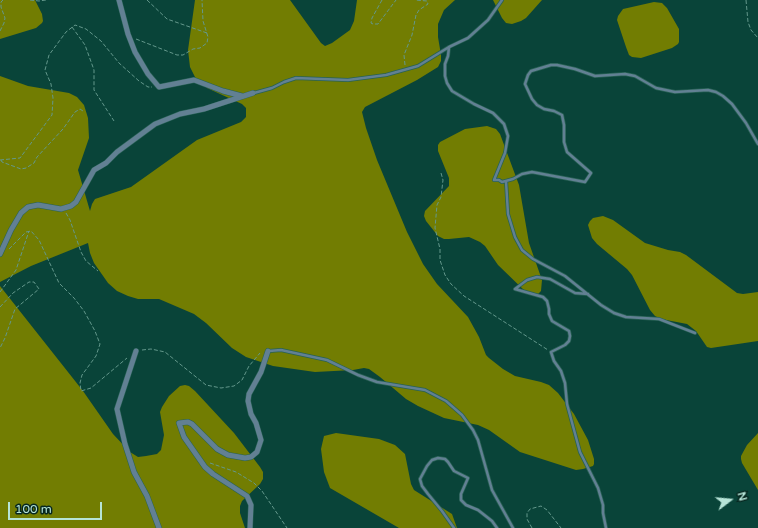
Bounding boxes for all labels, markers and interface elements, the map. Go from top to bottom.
north arrow [710,480,750,520]
text: N [735,491,749,503]
scale bar [10,494,104,520]
text: 100 m [15,502,52,516]

